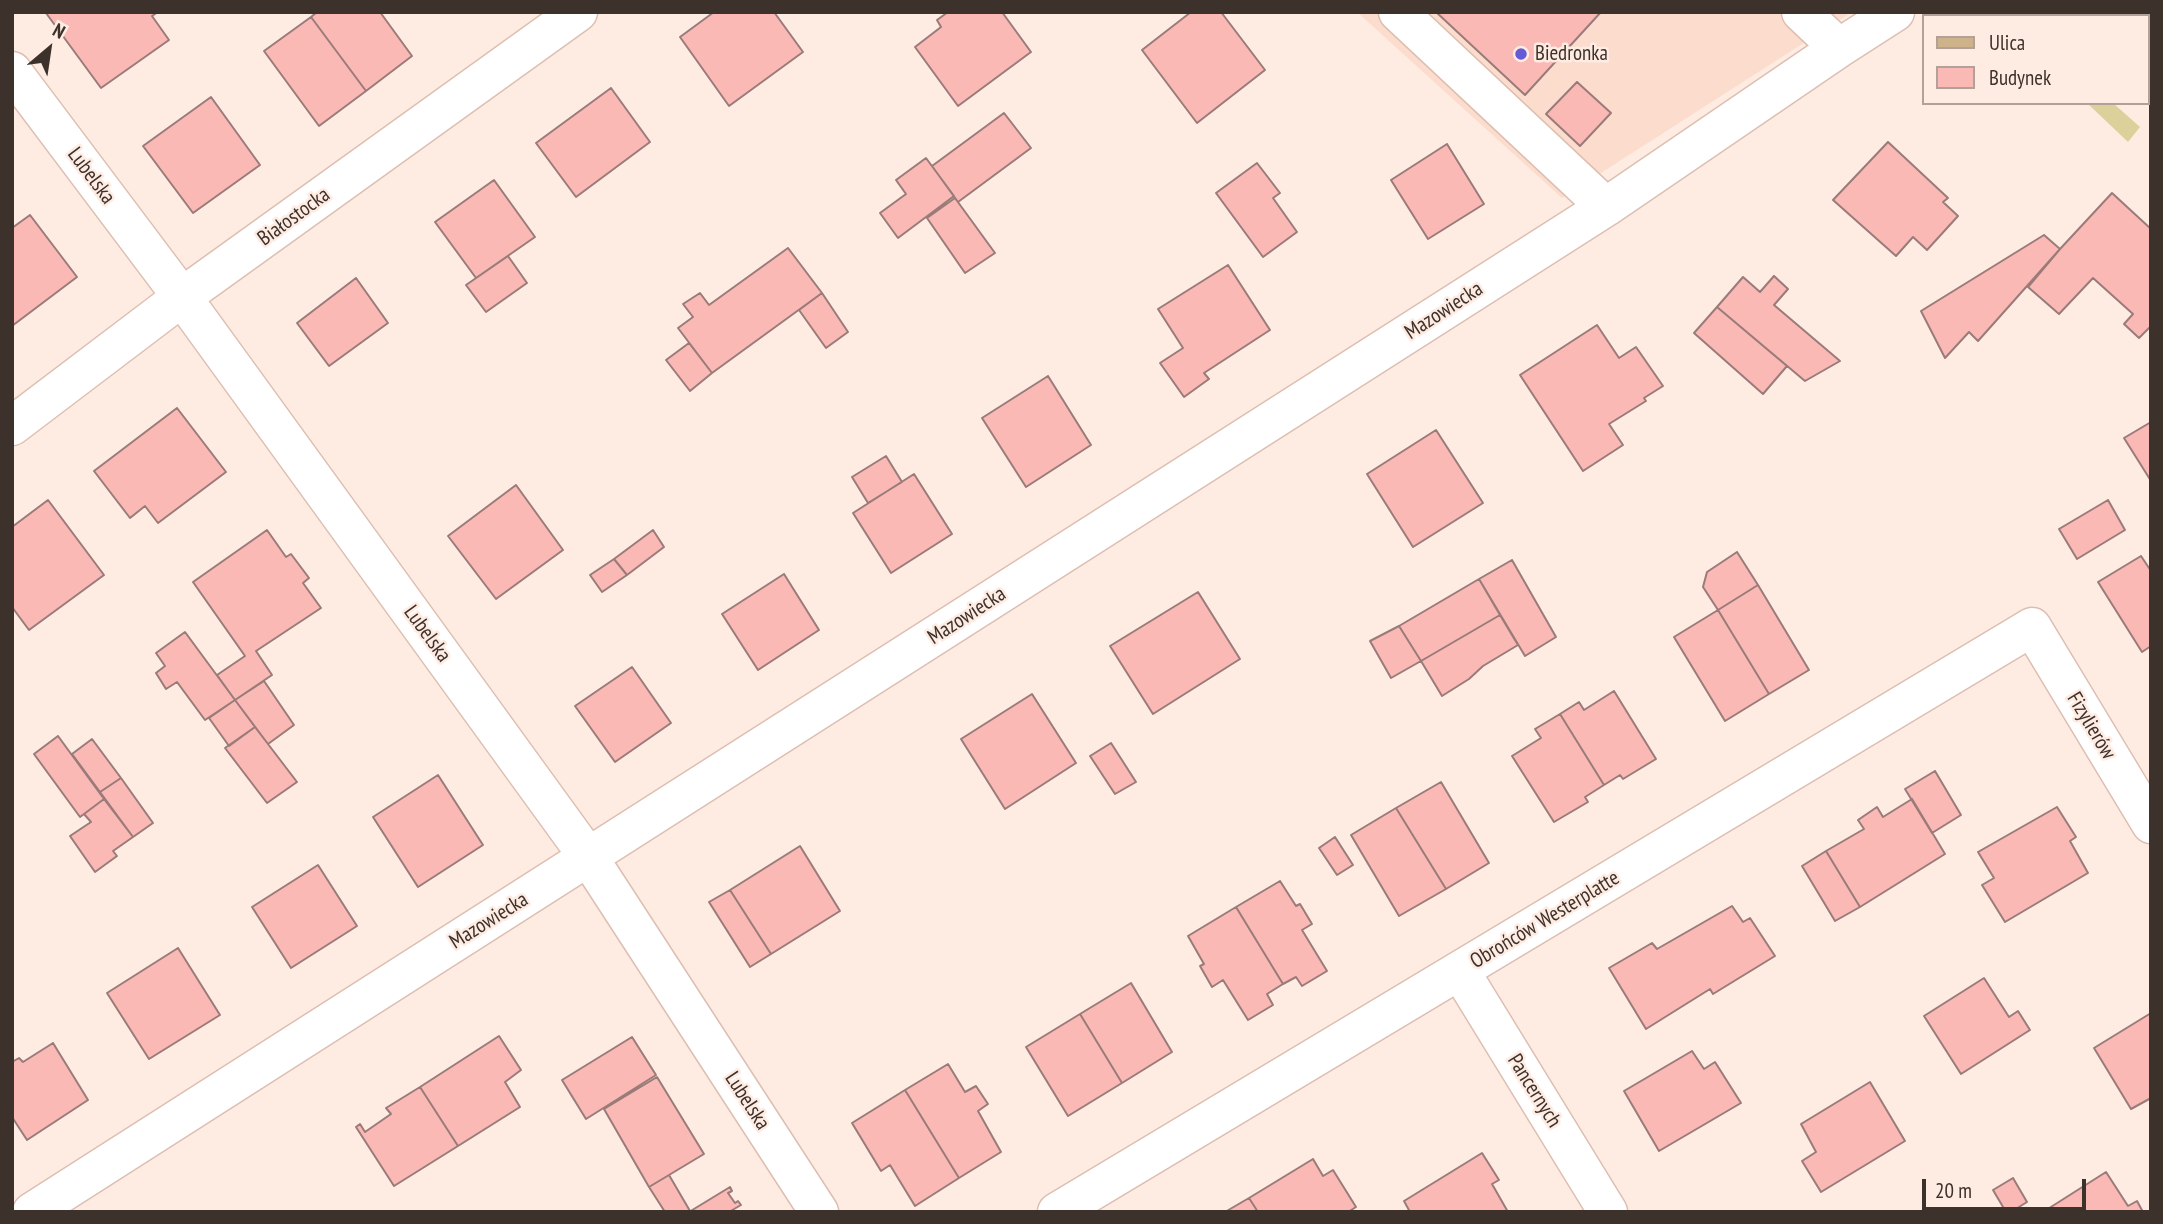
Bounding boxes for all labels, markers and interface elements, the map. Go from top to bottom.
north arrow [14,14,84,84]
legend [1922,14,2149,105]
text: N [49,18,69,44]
text: Ulica [1989,29,2025,56]
place label: Biedronka [1535,41,1608,67]
marker: Biedronka [1513,46,1529,62]
text: Budynek [1989,64,2051,91]
street label: Lubelska [62,143,120,209]
street label: Białostocka [253,183,335,251]
street label: Mazowiecka [1400,277,1488,345]
street label: Mazowiecka [923,582,1011,650]
street label: Lubelska [398,601,456,667]
street label: Fizylierów [2061,688,2121,764]
street label: Obrońców Westerplatte [1466,866,1624,974]
street label: Mazowiecka [445,887,533,955]
street label: Pancernych [1502,1050,1566,1132]
street label: Lubelska [719,1067,775,1135]
scale bar [1925,1164,2090,1208]
text: 20 m [1935,1177,1972,1204]

